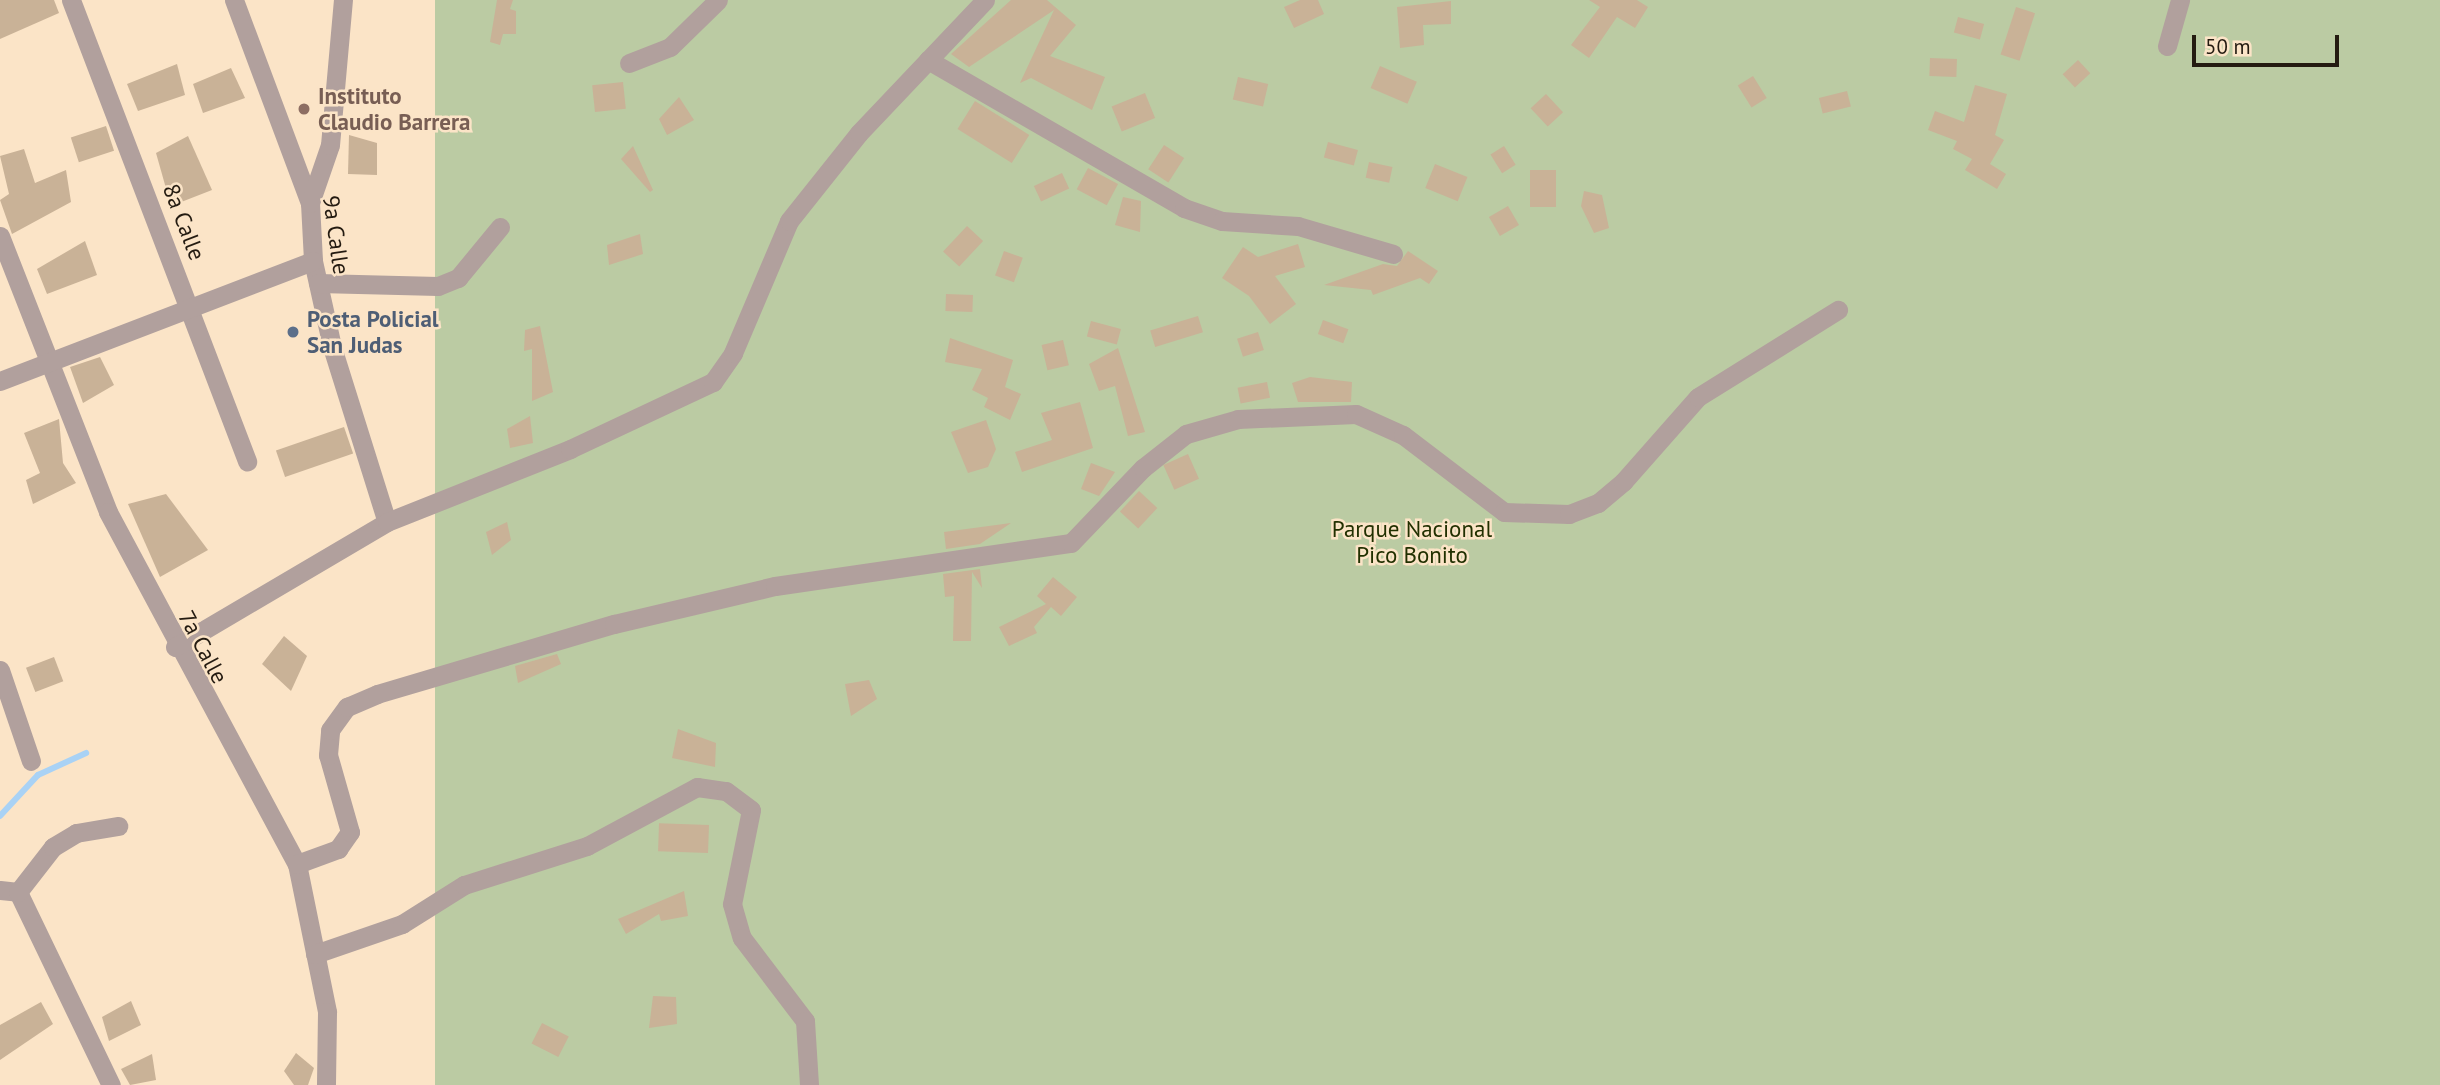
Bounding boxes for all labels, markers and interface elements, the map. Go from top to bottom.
scale bar [2195,21,2342,65]
text: 50 m [2205,33,2251,60]
place label: Instituto Claudio Barrera [318,82,470,136]
marker: Instituto Claudio Barrera [296,101,312,117]
street label: 8a Calle [157,180,211,264]
street label: 9a Calle [317,194,355,276]
place label: Posta Policial San Judas [307,305,439,359]
marker: Posta Policial San Judas [285,324,301,340]
park label: Parque Nacional Pico Bonito [1332,515,1492,569]
street label: 7a Calle [172,606,234,688]

